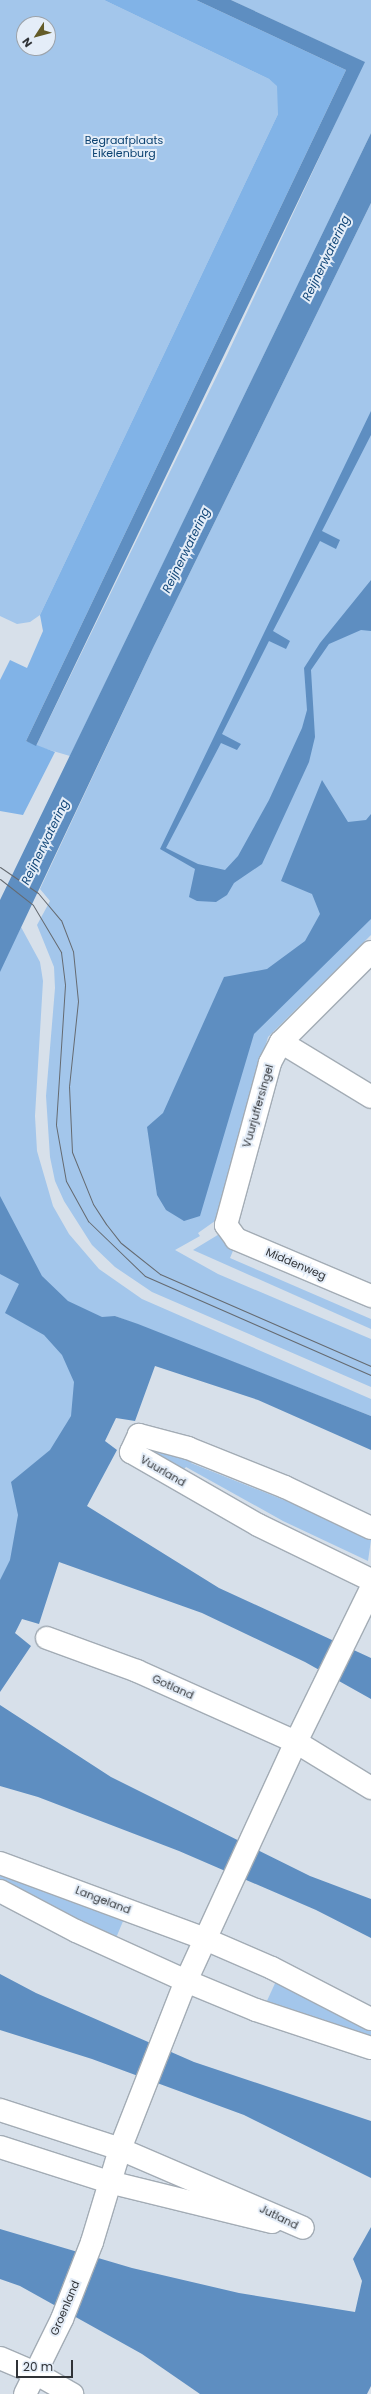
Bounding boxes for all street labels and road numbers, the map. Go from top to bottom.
street label: Vuurjuffersingel [240,1063,276,1149]
street label: Middenweg [264,1245,328,1283]
street label: Vuurland [138,1453,188,1489]
street label: Gotland [150,1672,196,1702]
street label: Langeland [74,1883,132,1917]
street label: Jutland [257,2202,301,2232]
street label: Groenland [48,2279,82,2337]

